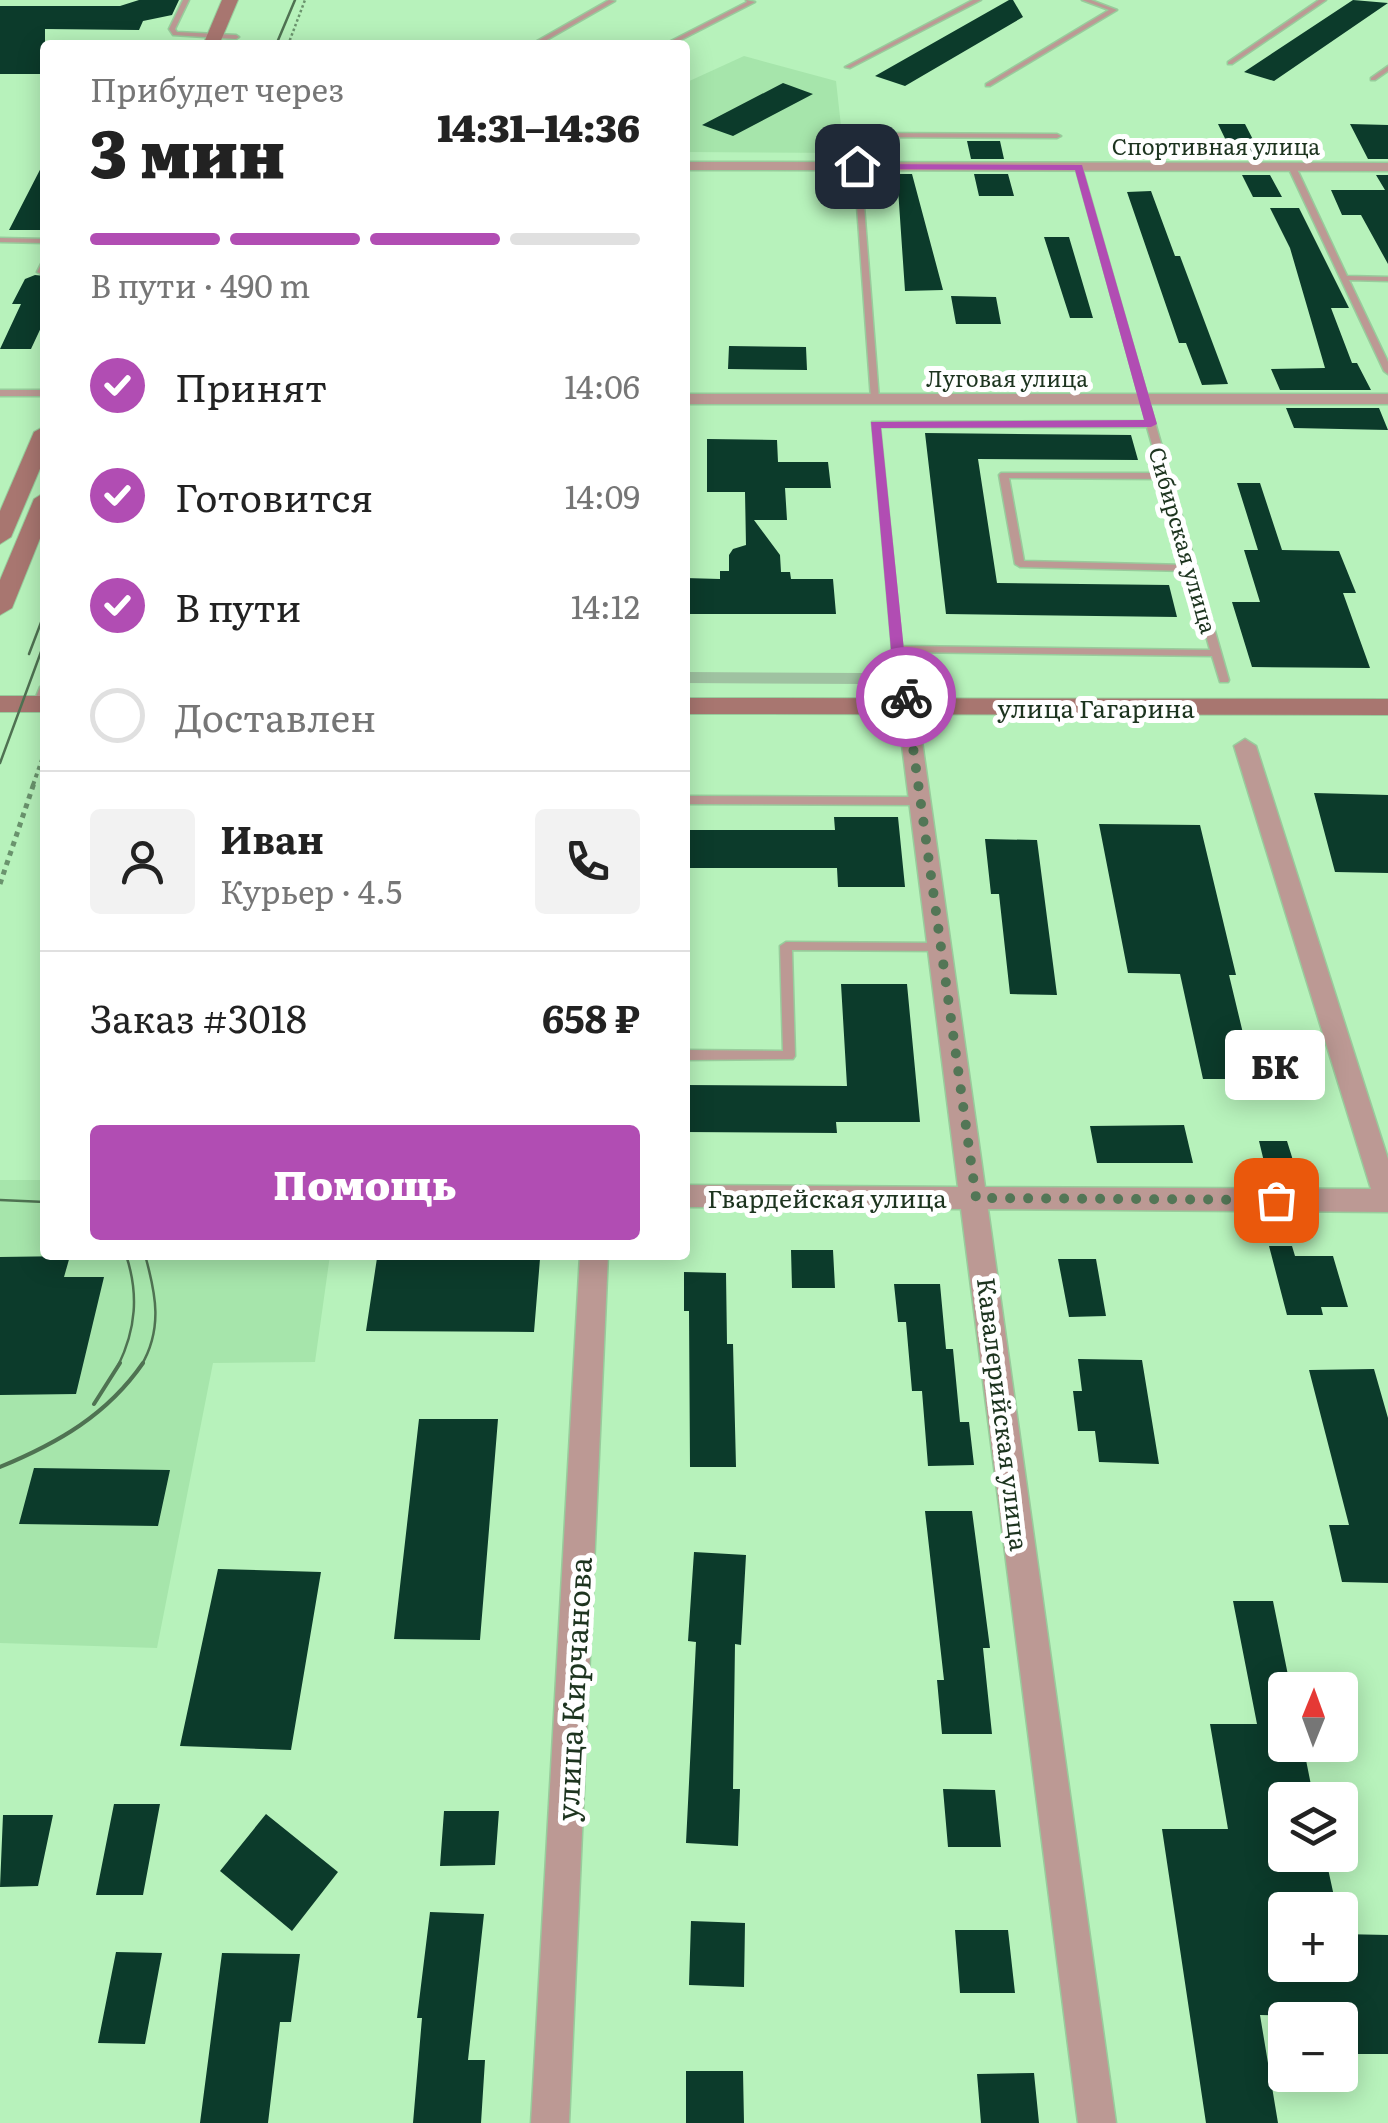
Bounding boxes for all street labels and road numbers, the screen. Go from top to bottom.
street label: Спортивная улица [1112,129,1320,162]
street label: Луговая улица [926,361,1088,394]
street label: Сибирская улица [1142,443,1226,637]
street label: улица Гагарина [997,689,1195,726]
street label: Гвардейская улица [707,1179,947,1216]
street label: Кавалерийская улица [969,1275,1039,1553]
street label: улица Кирчанова [543,1555,601,1822]

